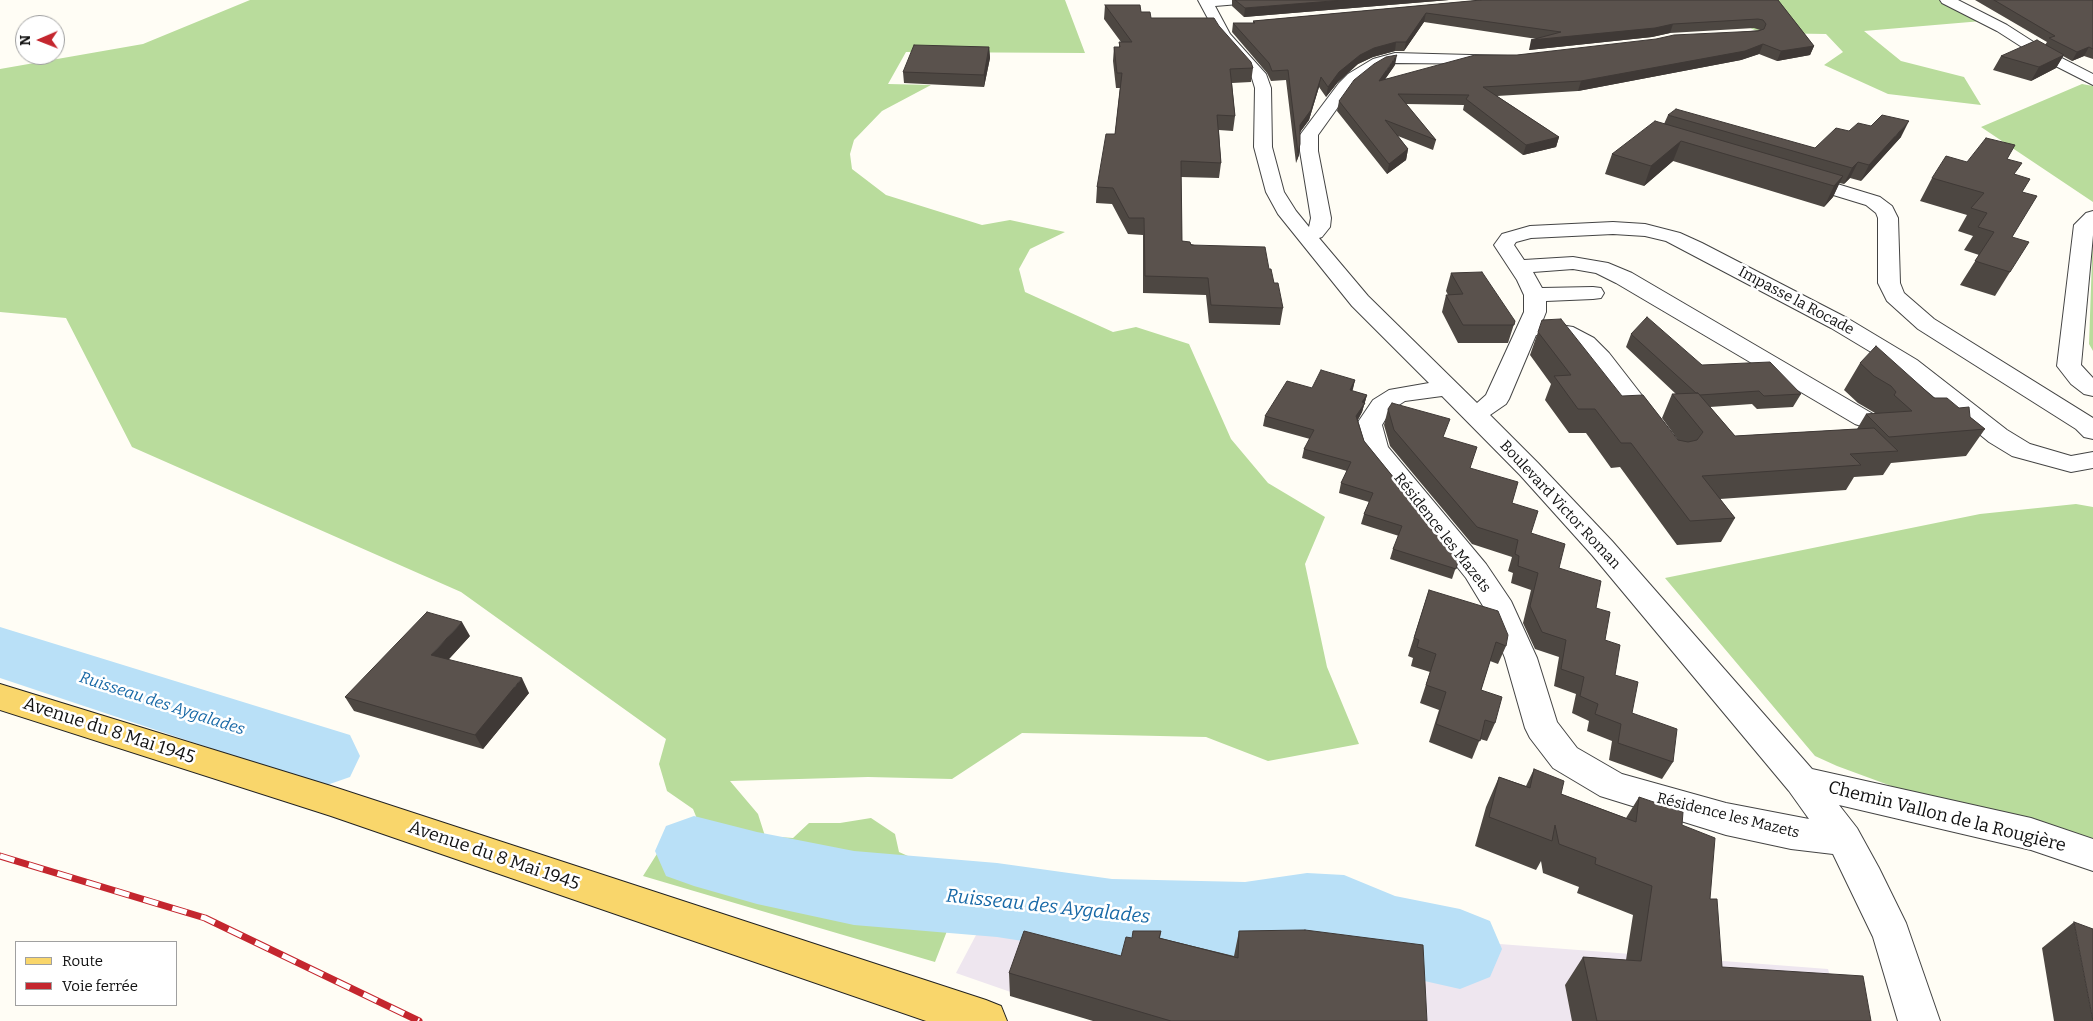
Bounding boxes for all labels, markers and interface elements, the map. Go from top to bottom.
north arrow [15,15,65,65]
text: N [17,35,34,46]
street label: Impasse la Rocade [1735,263,1857,339]
street label: Boulevard Victor Roman [1496,437,1624,573]
street label: Résidence les Mazets [1390,470,1494,596]
water label: Ruisseau des Aygalades [77,668,247,740]
street label: Avenue du 8 Mai 1945 [20,693,198,769]
street label: Chemin Vallon de la Rougière [1826,777,2068,857]
street label: Résidence les Mazets [1655,790,1801,842]
street label: Avenue du 8 Mai 1945 [406,817,582,895]
water label: Ruisseau des Aygalades [945,885,1151,929]
legend [15,941,178,1006]
text: Route [62,952,103,970]
text: Voie ferrée [62,977,138,995]

